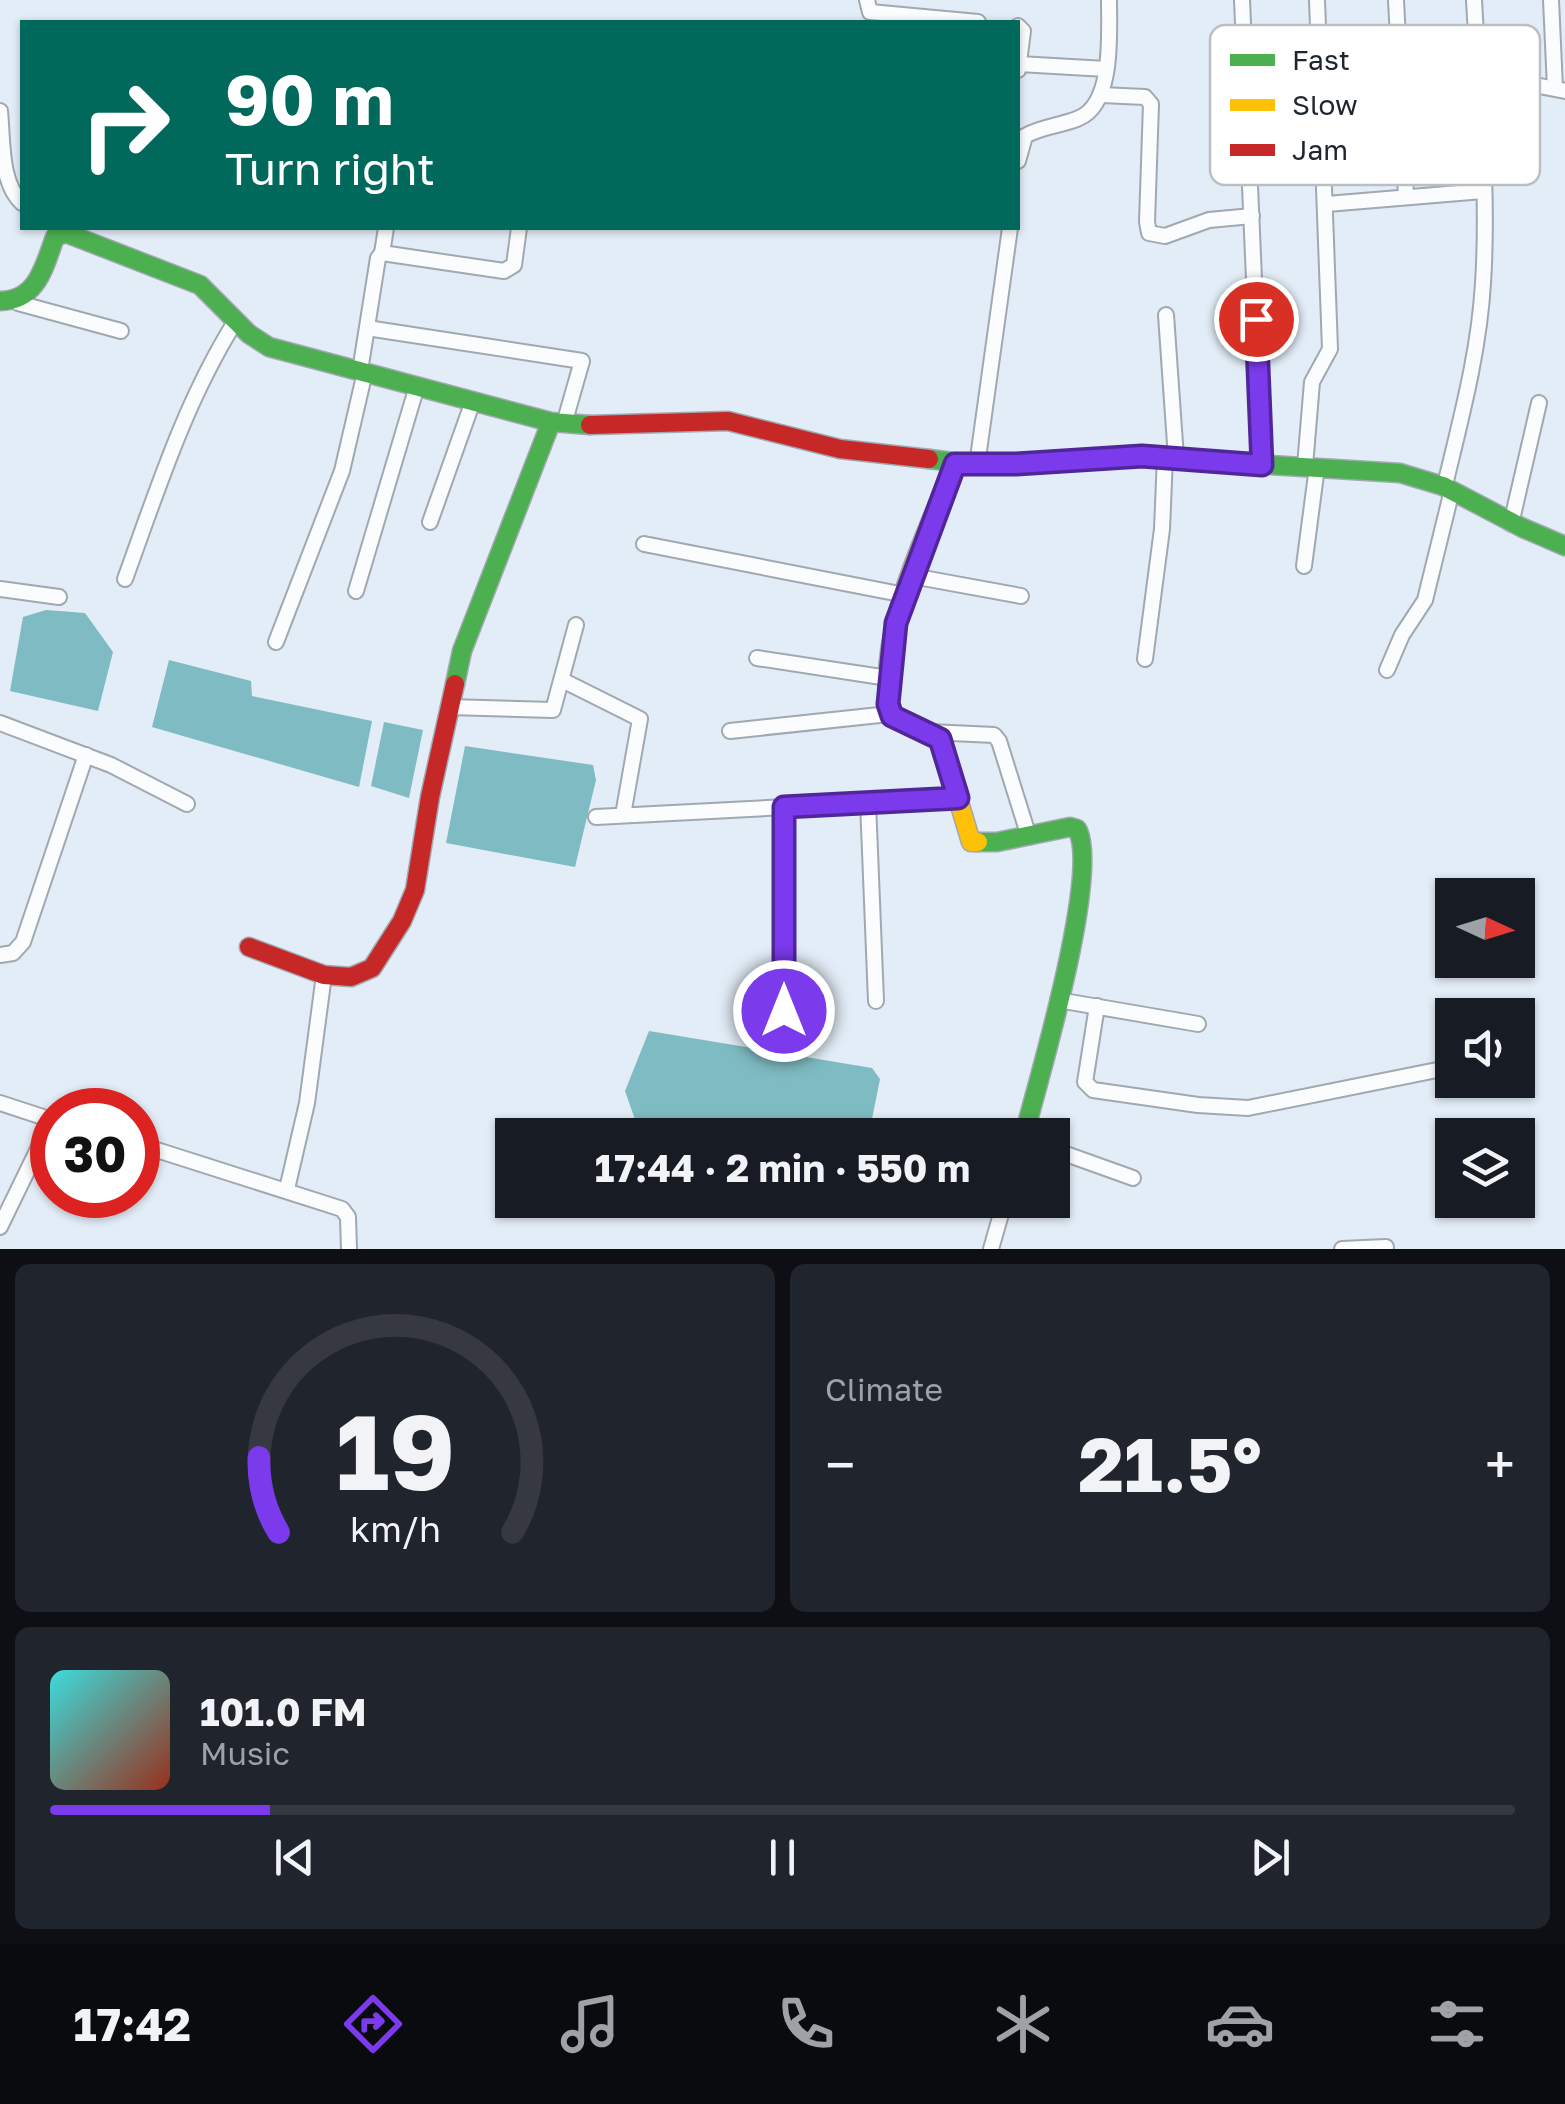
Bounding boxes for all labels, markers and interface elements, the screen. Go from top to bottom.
legend [1210,25,1540,185]
text: Fast [1292,43,1350,76]
text: 90 m [225,56,394,140]
icon: right [60,60,190,190]
text: Slow [1292,88,1358,121]
text: Jam [1292,133,1348,166]
text: Turn right [225,141,435,195]
pin [1214,277,1299,362]
icon: arrive [1229,292,1284,347]
north arrow [1435,878,1535,978]
map controls [1435,878,1535,1218]
position arrow [732,959,836,1063]
button: sound [1435,998,1535,1098]
speed limit sign: 30 [30,1088,160,1218]
button: layers [1435,1118,1535,1218]
text: 17:44 · 2 min · 550 m [595,1145,970,1190]
text: Climate [825,1370,943,1408]
text: 19 [335,1388,455,1513]
text: 21.5° [1078,1418,1262,1509]
text: − [825,1431,855,1497]
text: + [1485,1431,1515,1497]
text: km/h [350,1507,440,1550]
text: 101.0 FM [200,1689,367,1734]
text: Music [200,1734,290,1772]
icon: previous [267,1830,322,1885]
icon: pause [755,1830,810,1885]
icon: next [1243,1830,1298,1885]
icon: directions [338,1989,408,2059]
icon: music [555,1989,625,2059]
icon: phone [771,1989,841,2059]
icon: climate [988,1989,1058,2059]
icon: car [1205,1989,1275,2059]
icon: filters [1422,1989,1492,2059]
text: 17:42 [73,1997,191,2051]

